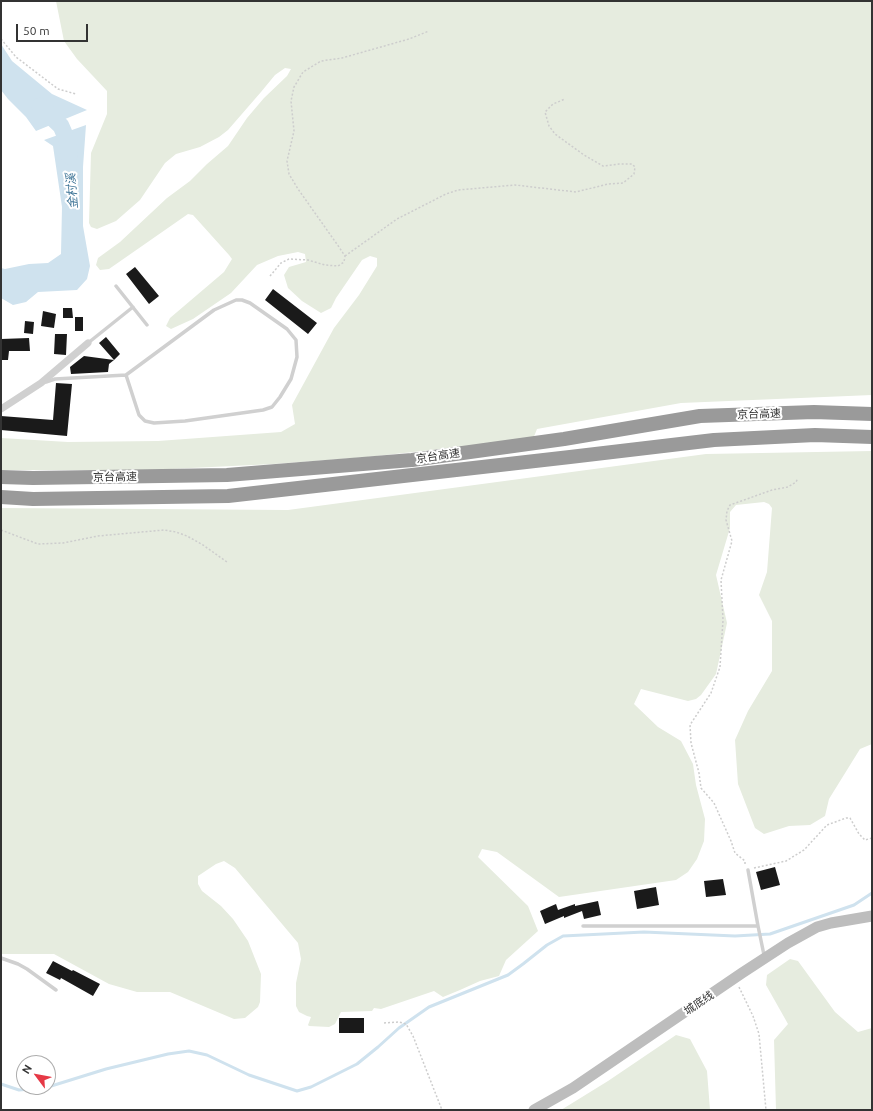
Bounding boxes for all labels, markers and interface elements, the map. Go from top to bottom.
scale bar [18,16,90,42]
text: 50 m [23,24,50,37]
water label: 金村溪 [63,172,81,210]
street label: 京台高速 [737,407,781,421]
street label: 京台高速 [415,446,461,466]
street label: 京台高速 [93,470,137,484]
street label: 城底线 [682,988,716,1018]
north arrow [16,1055,56,1095]
text: N [19,1063,34,1076]

